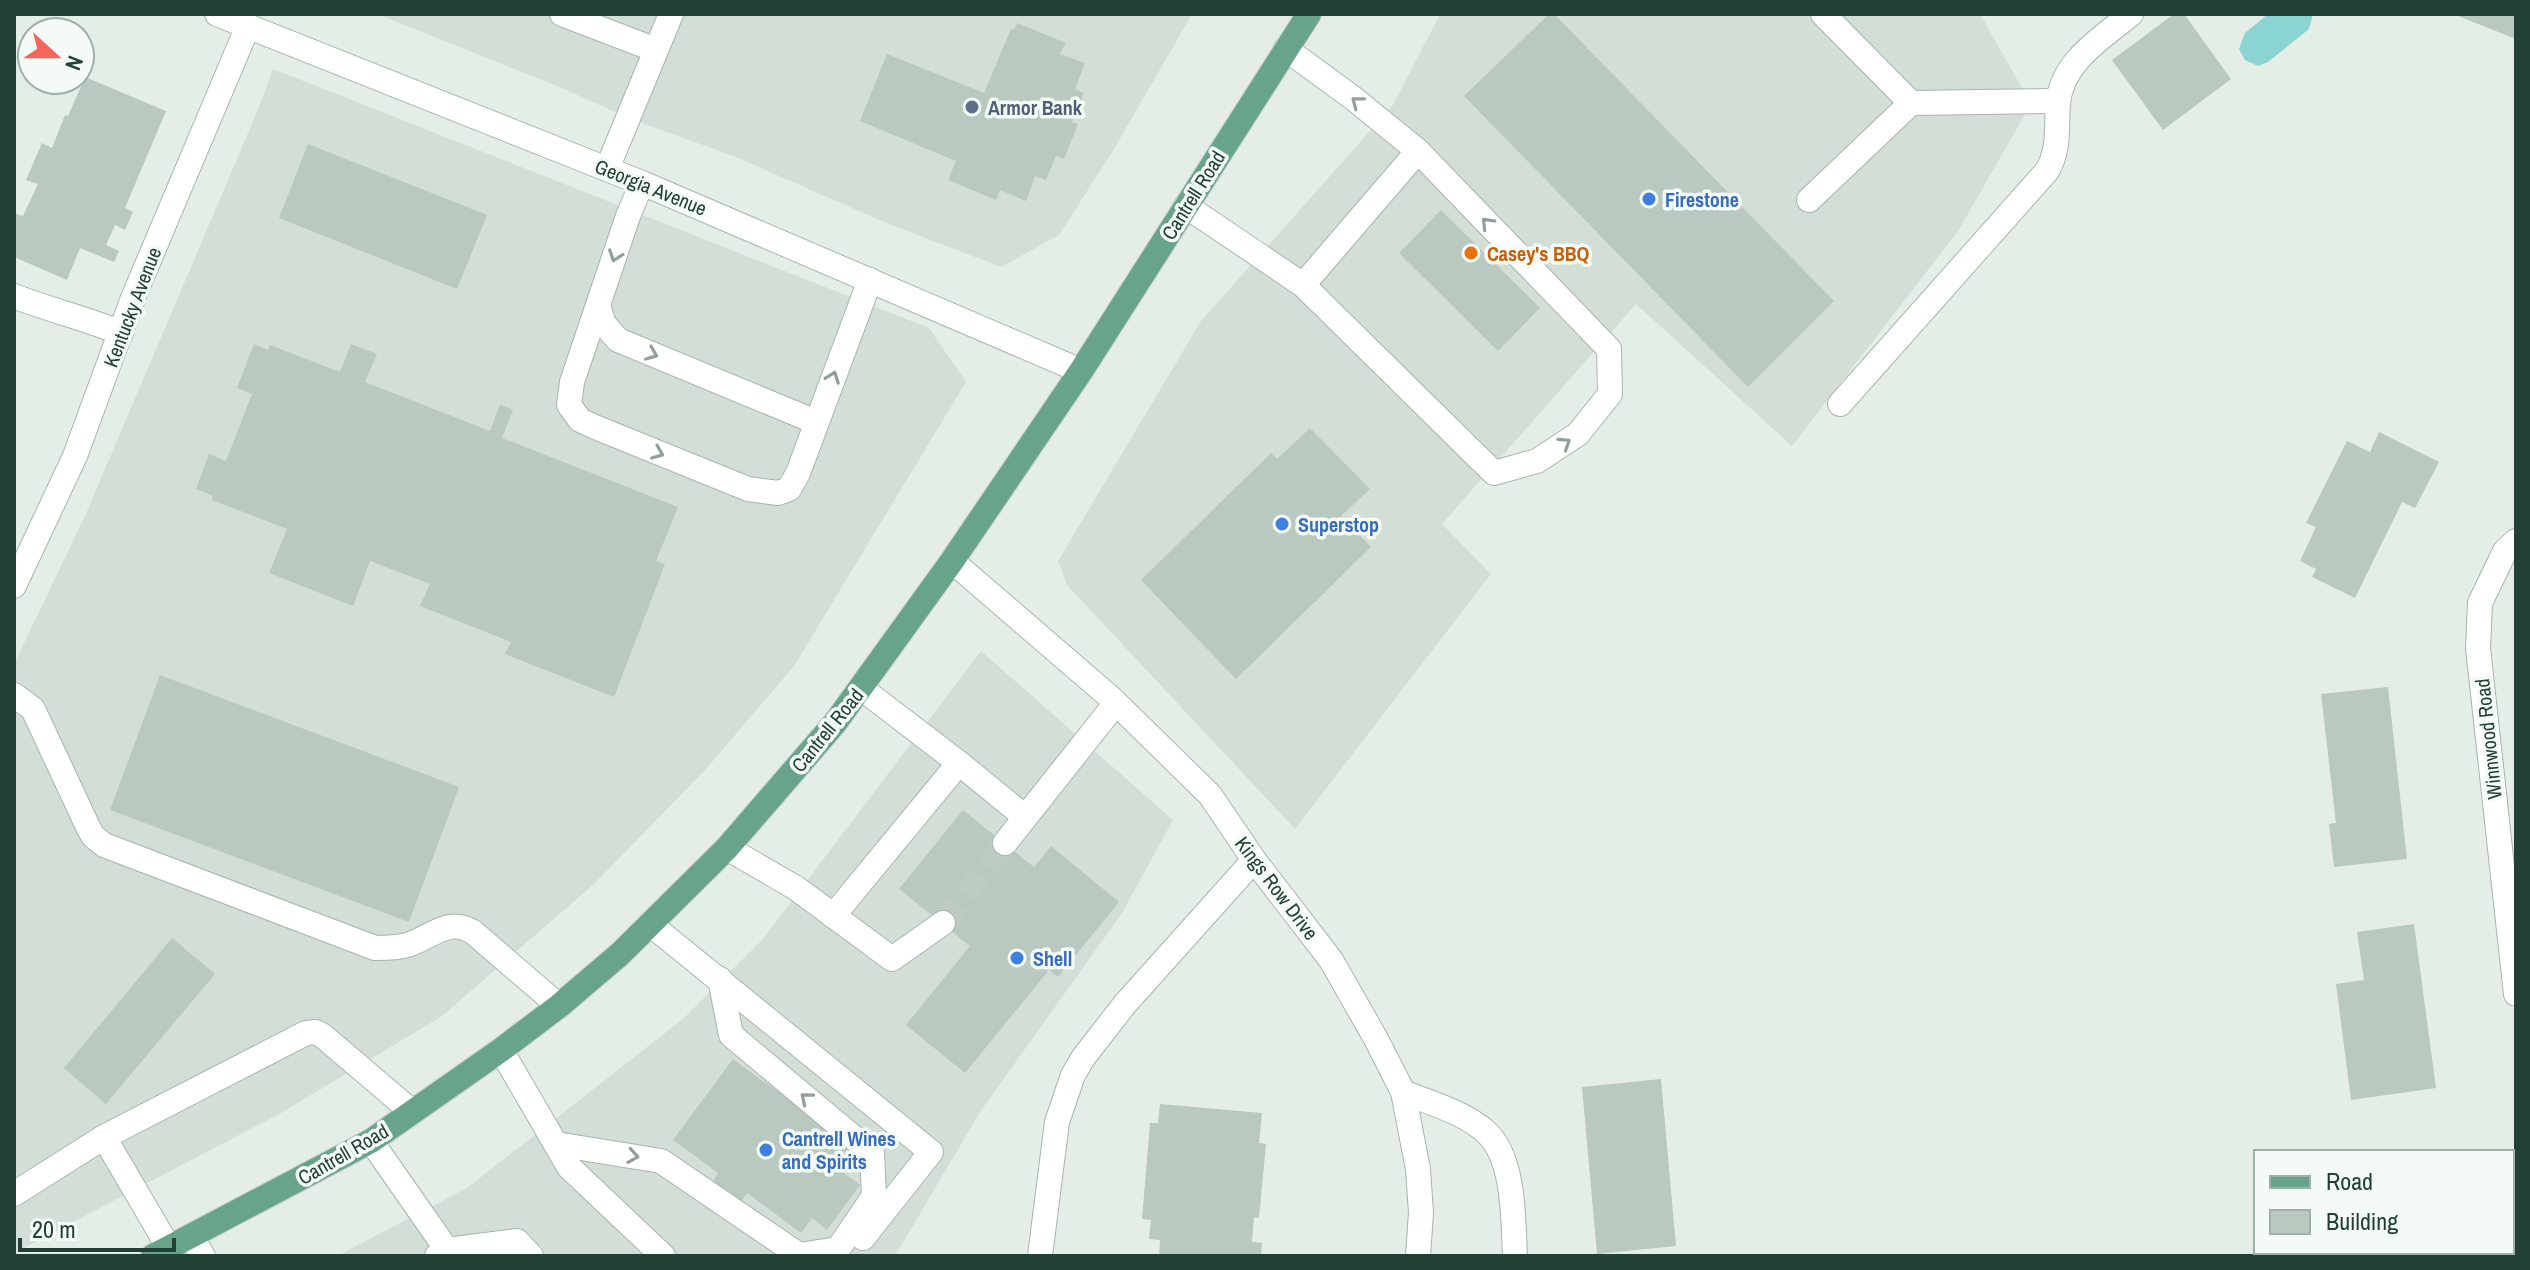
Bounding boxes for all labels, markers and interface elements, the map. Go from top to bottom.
north arrow [16,16,96,96]
text: N [58,52,91,75]
place label: Armor Bank [988,94,1083,121]
one-way arrow [1352,97,1366,112]
marker: Armor Bank [963,98,981,116]
street label: Cantrell Road [1155,145,1231,245]
street label: Georgia Avenue [591,152,711,222]
place label: Firestone [1665,186,1739,213]
marker: Firestone [1640,190,1658,208]
one-way arrow [1482,218,1497,232]
place label: Casey's BBQ [1487,240,1590,267]
street label: Kentucky Avenue [97,243,167,371]
marker: Casey's BBQ [1462,244,1480,262]
one-way arrow [608,248,624,262]
one-way arrow [644,344,658,361]
one-way arrow [823,371,840,385]
one-way arrow [1556,437,1570,452]
one-way arrow [650,443,664,460]
place label: Superstop [1298,511,1379,538]
marker: Superstop [1273,515,1291,533]
street label: Winnwood Road [2468,677,2508,801]
street label: Cantrell Road [785,683,869,777]
street label: Kings Row Drive [1229,831,1325,945]
place label: Shell [1033,945,1072,972]
marker: Shell [1008,949,1026,967]
one-way arrow [801,1093,816,1108]
street label: Cantrell Road [293,1117,393,1191]
place label: Cantrell Wines and Spirits [782,1125,896,1175]
marker: Cantrell Wines and Spirits [757,1141,775,1159]
one-way arrow [626,1147,640,1164]
legend [2254,1150,2514,1254]
text: Road [2326,1165,2373,1197]
scale bar [20,1202,174,1252]
text: Building [2326,1205,2398,1237]
text: 20 m [32,1213,76,1245]

